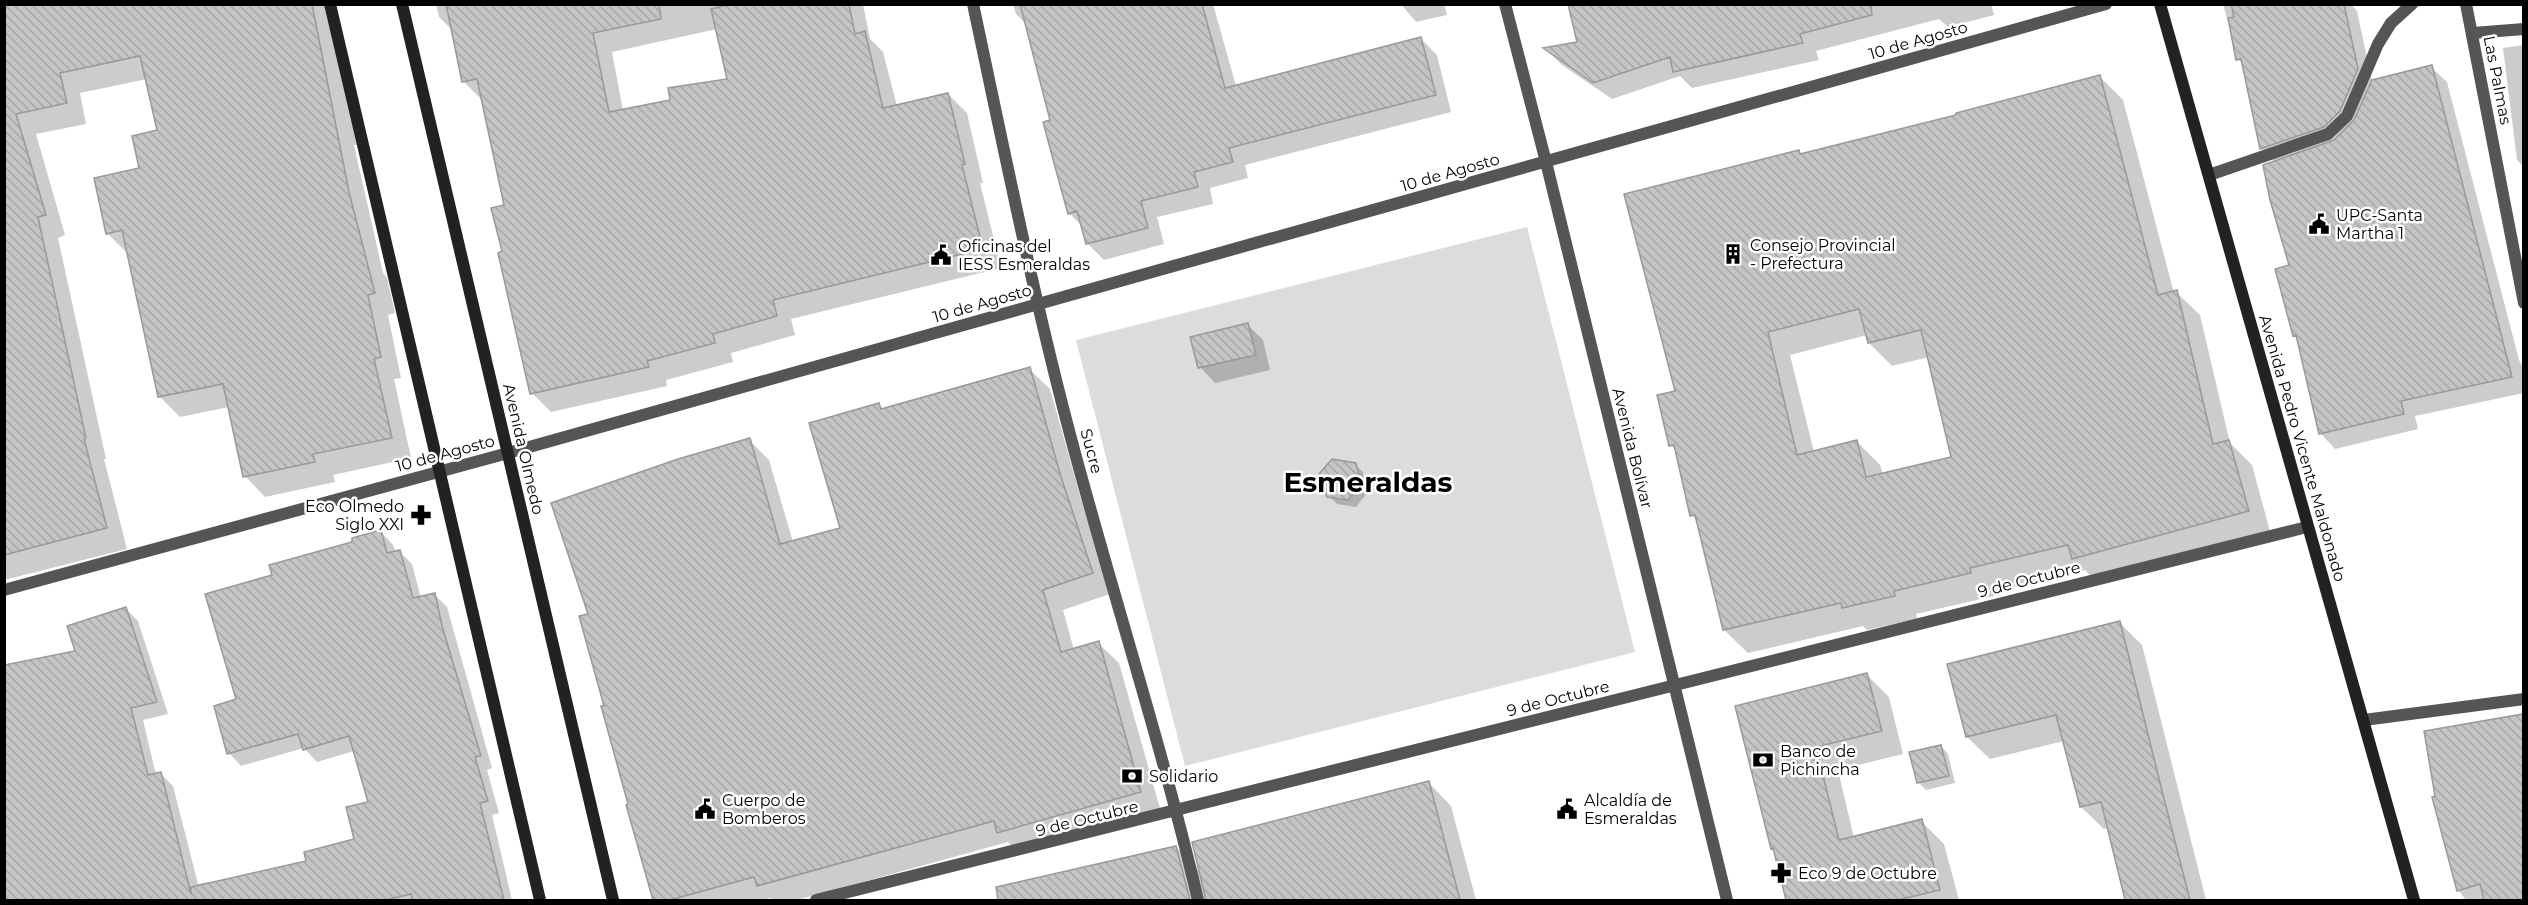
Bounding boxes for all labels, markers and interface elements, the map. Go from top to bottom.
street label: 10 de Agosto [1867,17,1970,64]
street label: Las Palmas [2480,34,2515,126]
street label: 10 de Agosto [1399,149,1502,196]
place label: UPC-Santa Martha 1 [2336,206,2423,243]
public building icon: UPC-Santa Martha 1 [2307,212,2331,236]
place label: Consejo Provincial - Prefectura [1750,236,1896,273]
place label: Oficinas del IESS Esmeraldas [958,237,1090,274]
building icon: Consejo Provincial - Prefectura [1721,242,1745,266]
public building icon: Oficinas del IESS Esmeraldas [929,243,953,267]
street label: 10 de Agosto [931,280,1034,327]
street label: Avenida Pedro Vicente Maldonado [2255,313,2350,584]
street label: Avenida Olmedo [499,382,548,517]
street label: Avenida Bolívar [1608,386,1657,510]
street label: Sucre [1076,427,1107,476]
street label: 10 de Agosto [394,431,497,476]
district label: Esmeraldas [1284,465,1453,499]
place label: Eco Olmedo Siglo XXI [305,497,404,534]
pharmacy icon: Eco Olmedo Siglo XXI [409,503,433,527]
street label: 9 de Octubre [1976,558,2082,601]
street label: 9 de Octubre [1505,677,1611,720]
place label: Banco de Pichincha [1780,742,1860,779]
bank icon: Banco de Pichincha [1751,748,1775,772]
bank icon: Solidario [1120,764,1144,788]
place label: Solidario [1149,767,1218,786]
place label: Cuerpo de Bomberos [722,791,806,828]
place label: Alcaldía de Esmeraldas [1584,791,1677,828]
public building icon: Cuerpo de Bomberos [693,797,717,821]
street label: 9 de Octubre [1034,797,1140,840]
public building icon: Alcaldía de Esmeraldas [1555,797,1579,821]
pharmacy icon: Eco 9 de Octubre [1769,861,1793,885]
place label: Eco 9 de Octubre [1798,864,1937,883]

